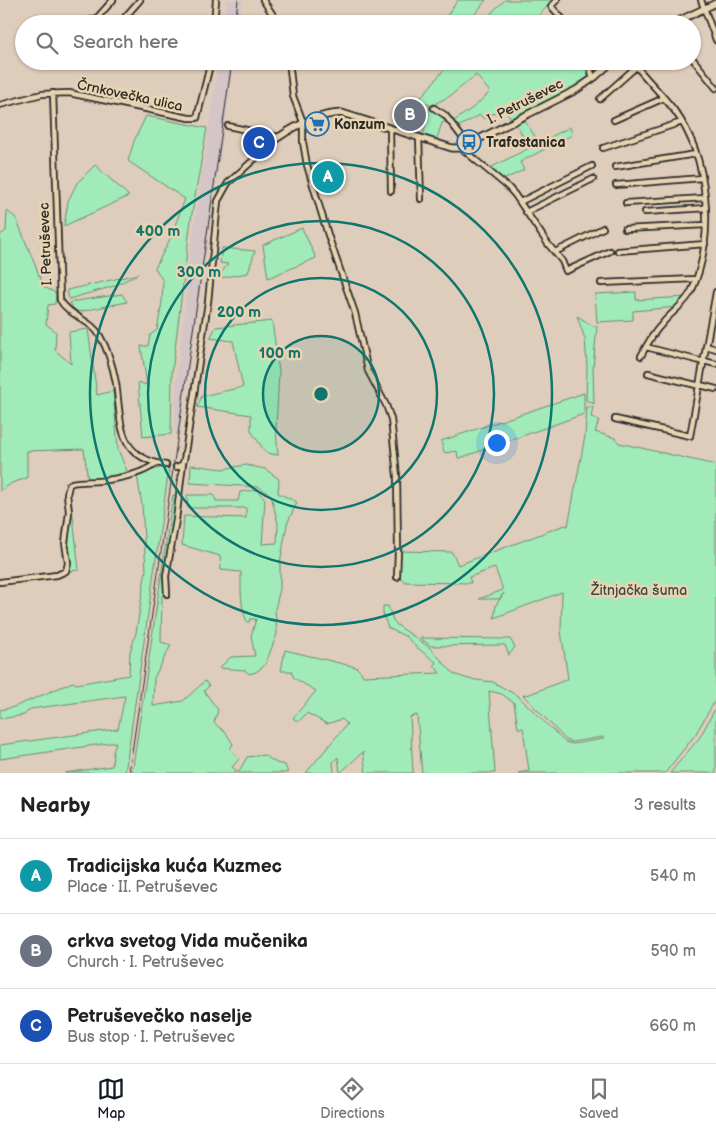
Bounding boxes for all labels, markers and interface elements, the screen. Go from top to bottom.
search box [15,15,701,70]
icon: search [33,29,61,57]
text: Search here [73,31,178,54]
street label: Črnkovečka ulica [75,75,185,115]
street label: I. Petruševec [484,75,566,128]
pin: B [394,96,426,134]
supermarket icon: Konzum [304,111,330,137]
place label: Konzum [334,116,385,133]
pin: C [243,124,275,162]
bus stop icon: Trafostanica [456,129,482,155]
place label: Trafostanica [486,134,565,151]
pin: A [312,158,344,196]
street label: I. Petruševec [36,202,55,286]
text: 400 m [136,222,180,241]
text: 300 m [177,263,221,282]
text: 200 m [217,303,261,322]
text: 100 m [259,344,301,363]
centre of rings [312,385,330,403]
your location [484,430,510,456]
park label: Žitnjačka šuma [590,581,687,599]
text: Nearby [20,793,90,818]
text: 3 results [634,796,696,815]
text: Tradicijska kuća Kuzmec [67,855,282,878]
text: A [31,867,41,886]
text: 540 m [650,867,696,886]
text: Place · II. Petruševec [67,878,218,897]
text: crkva svetog Vida mučenika [67,930,308,953]
text: B [30,942,42,961]
text: 590 m [651,942,696,961]
text: Church · I. Petruševec [67,953,224,972]
text: Petruševečko naselje [67,1005,252,1028]
text: C [30,1017,42,1036]
text: 660 m [649,1017,696,1036]
text: Bus stop · I. Petruševec [67,1028,235,1047]
tab: Map [97,1075,126,1122]
tab: Directions [320,1075,385,1122]
tab: Saved [579,1075,619,1122]

